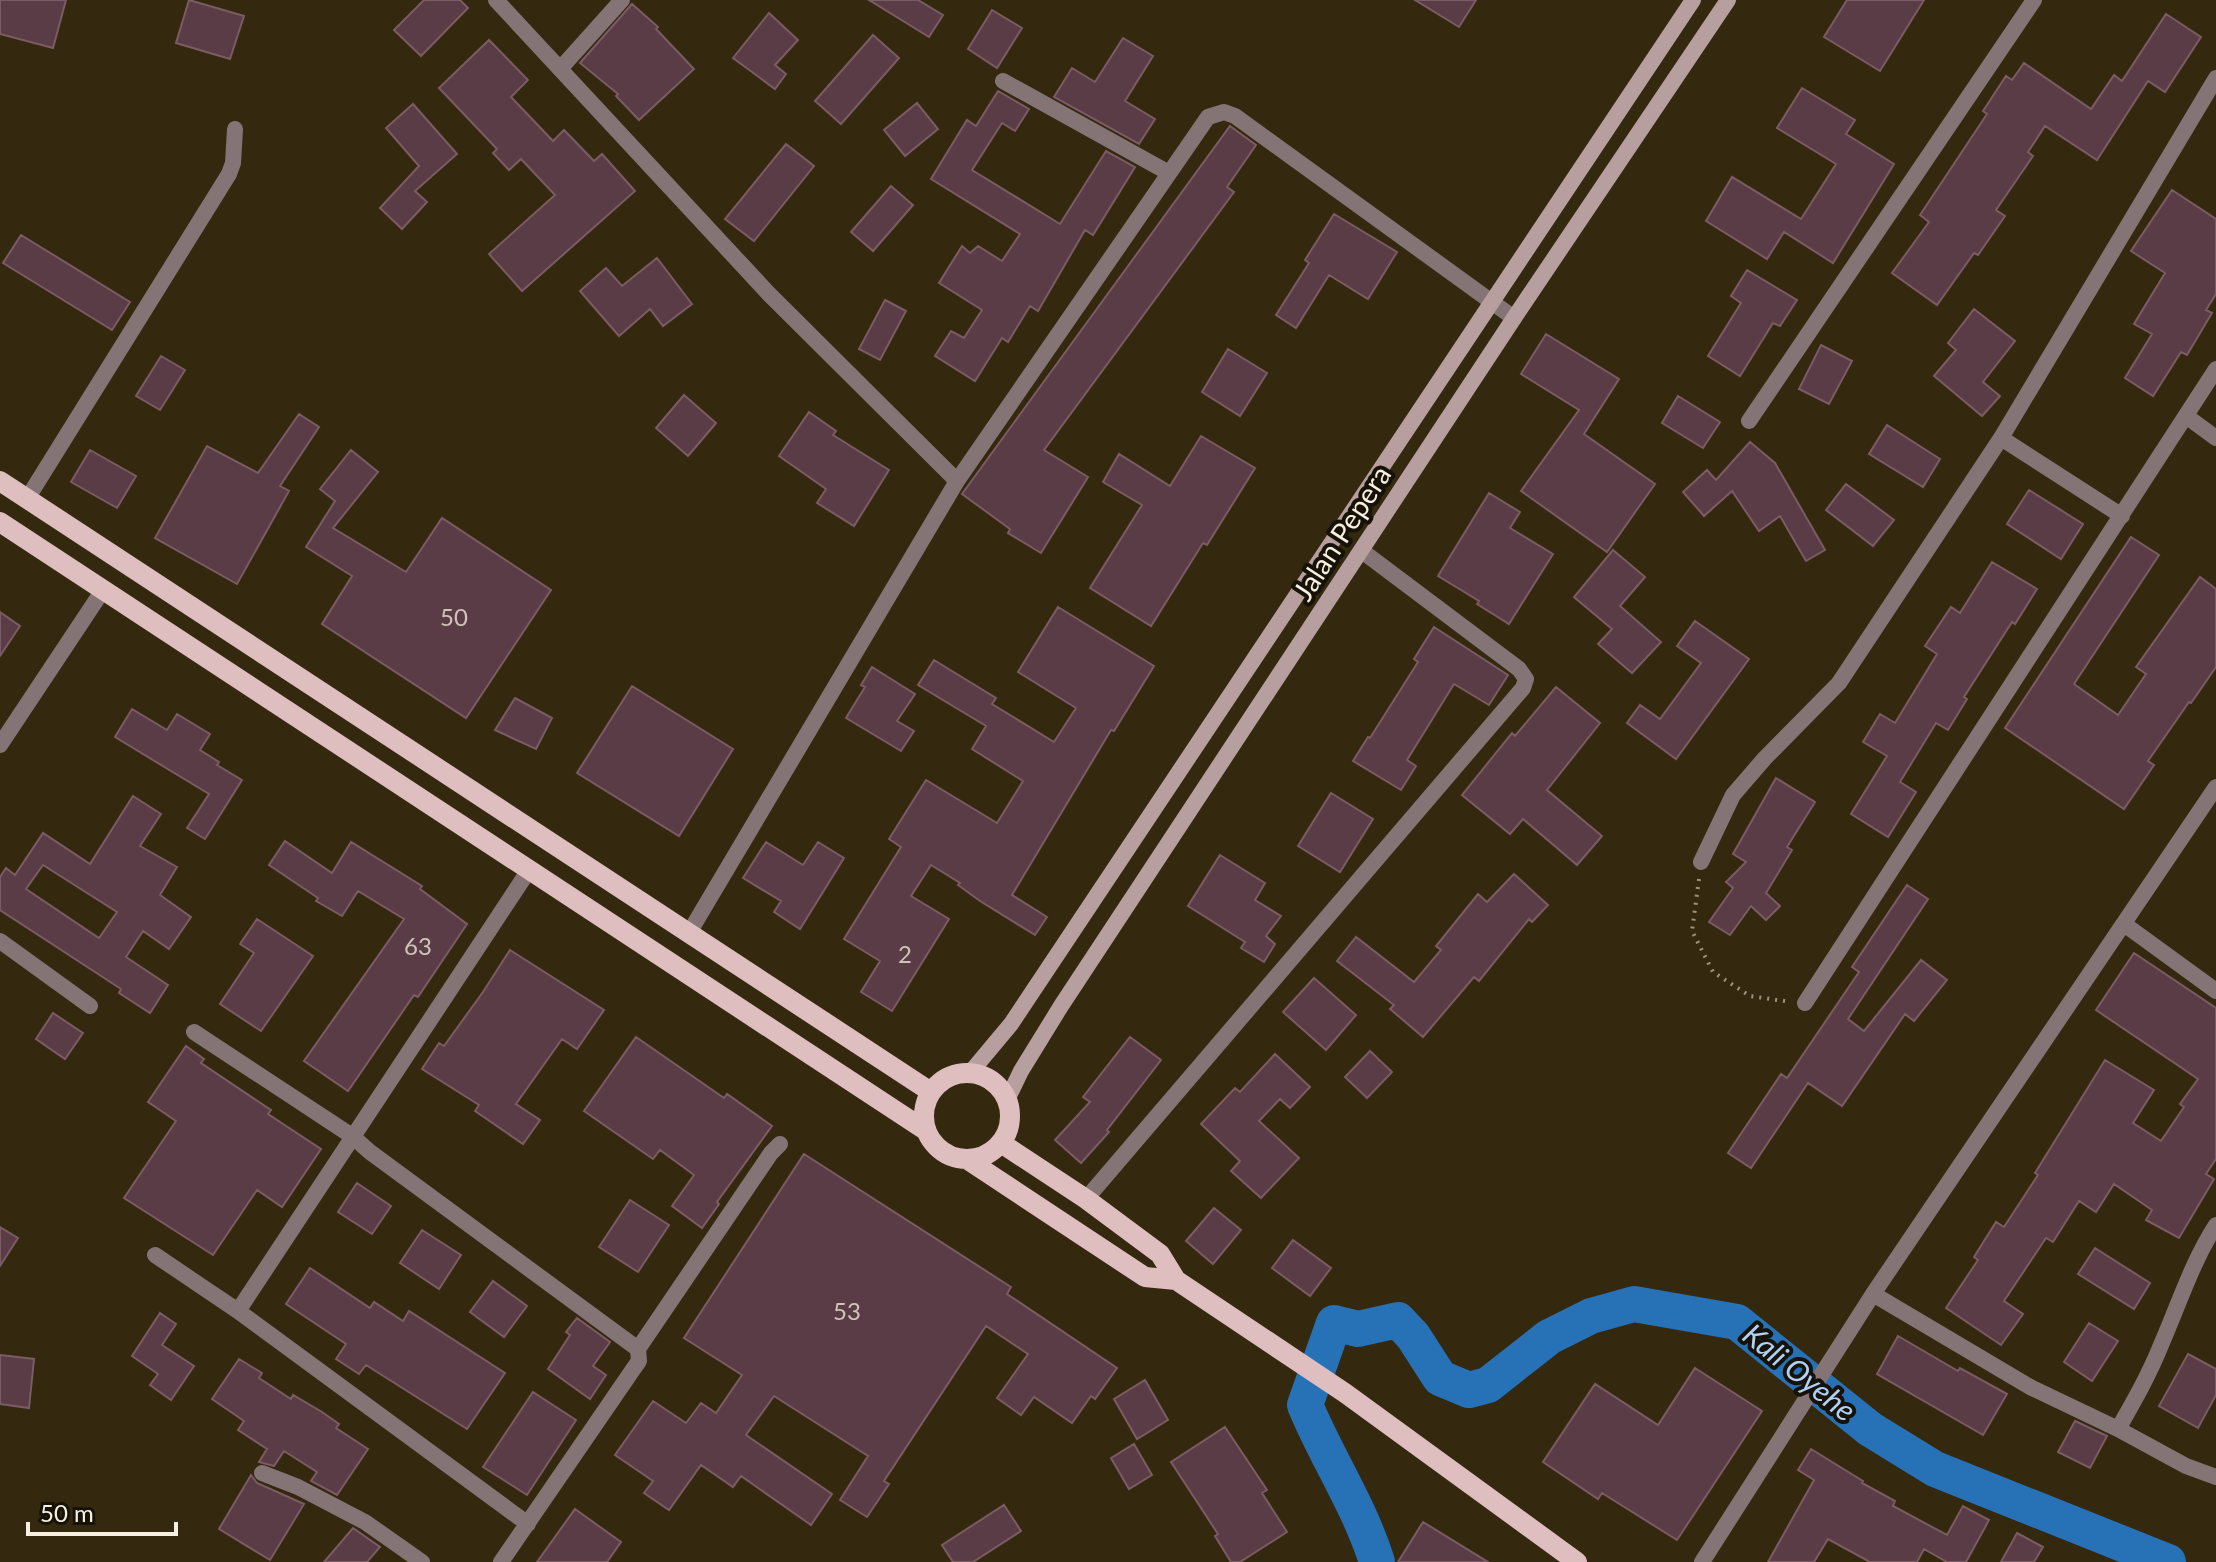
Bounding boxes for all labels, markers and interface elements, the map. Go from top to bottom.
street label: Jalan Pepera [1285,459,1397,606]
house number: 50 [440,602,468,631]
house number: 63 [404,931,432,960]
house number: 2 [898,939,912,968]
house number: 53 [833,1296,861,1325]
water label: Kali Oyehe [1737,1315,1864,1428]
scale bar [28,1486,176,1536]
text: 50 m [40,1498,94,1527]

